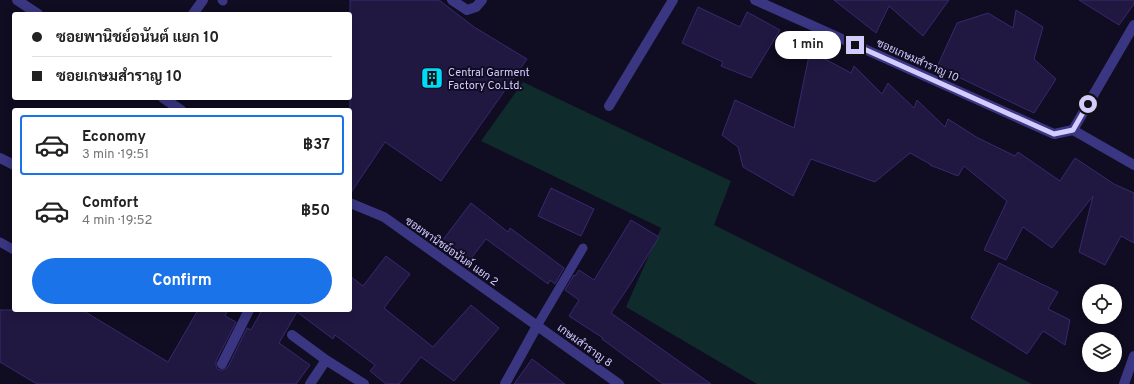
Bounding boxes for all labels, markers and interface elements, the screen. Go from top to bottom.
text: ซอยพานิชย์อนันต์ แยก 10 [56,29,219,48]
callout: 1 min [775,31,841,59]
route end [846,36,864,54]
street label: ซอยเกษมสำราญ 10 [874,36,961,85]
text: 1 min [792,37,824,53]
building icon: Central Garment Factory Co.Ltd. [419,65,445,91]
place label: Central Garment Factory Co.Ltd. [448,66,530,93]
text: ซอยเกษมสำราญ 10 [56,68,182,87]
route start [1079,95,1097,113]
icon: car [34,127,70,163]
text: Economy [82,128,146,147]
text: ฿37 [303,136,330,155]
text: 3 min · 19:51 [82,147,149,163]
icon: car [34,193,70,229]
text: Comfort [82,194,139,213]
text: ฿50 [301,202,330,221]
text: 4 min · 19:52 [82,213,152,229]
street label: ซอยพานิชย์อนันต์ แยก 2 [402,213,502,289]
button: Confirm [32,258,332,304]
map controls [1082,284,1122,372]
button: locate [1082,284,1122,324]
street label: เกษมสำราญ 8 [554,320,615,371]
button: layers [1082,332,1122,372]

